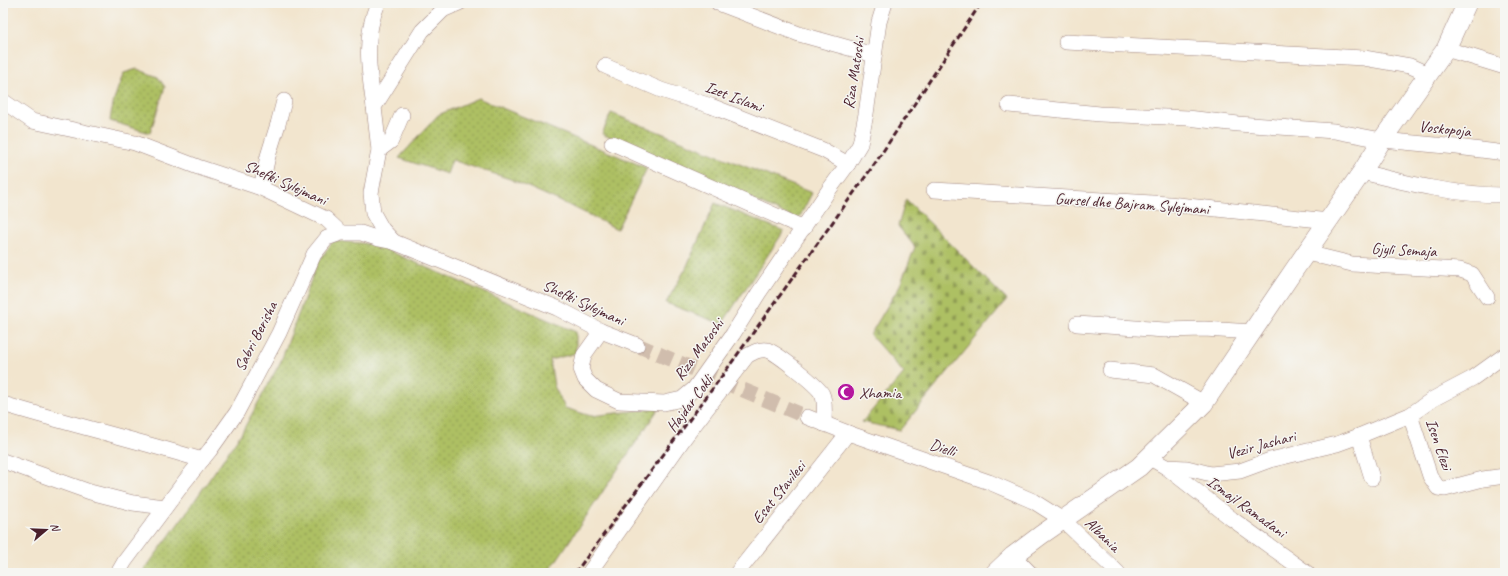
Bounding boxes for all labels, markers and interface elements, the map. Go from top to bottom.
street label: Riza Matoshi [838,34,870,110]
street label: Izet Islami [702,77,767,118]
street label: Voskopoja [1418,116,1473,142]
street label: Shefki Sylejmani [241,156,332,211]
street label: Gursel dhe Bajram Sylejmani [1054,189,1212,219]
street label: Gjyli Semaja [1371,238,1438,262]
street label: Shefki Sylejmani [539,275,630,331]
street label: Sabri Berisha [230,297,283,375]
street label: Riza Matoshi [669,313,730,384]
street label: Hajdar Cokli [662,369,719,436]
mosque icon: Xhamia [836,382,856,402]
place label: Xhamia [859,383,903,403]
street label: Isen Elezi [1421,416,1458,474]
street label: Vezir Jashari [1225,426,1300,464]
street label: Dielli [927,434,960,462]
street label: Esat Stavileci [747,456,811,528]
street label: Ismajl Ramadani [1203,471,1292,543]
north arrow [26,510,66,550]
street label: Albania [1080,513,1125,557]
text: N [48,521,64,534]

